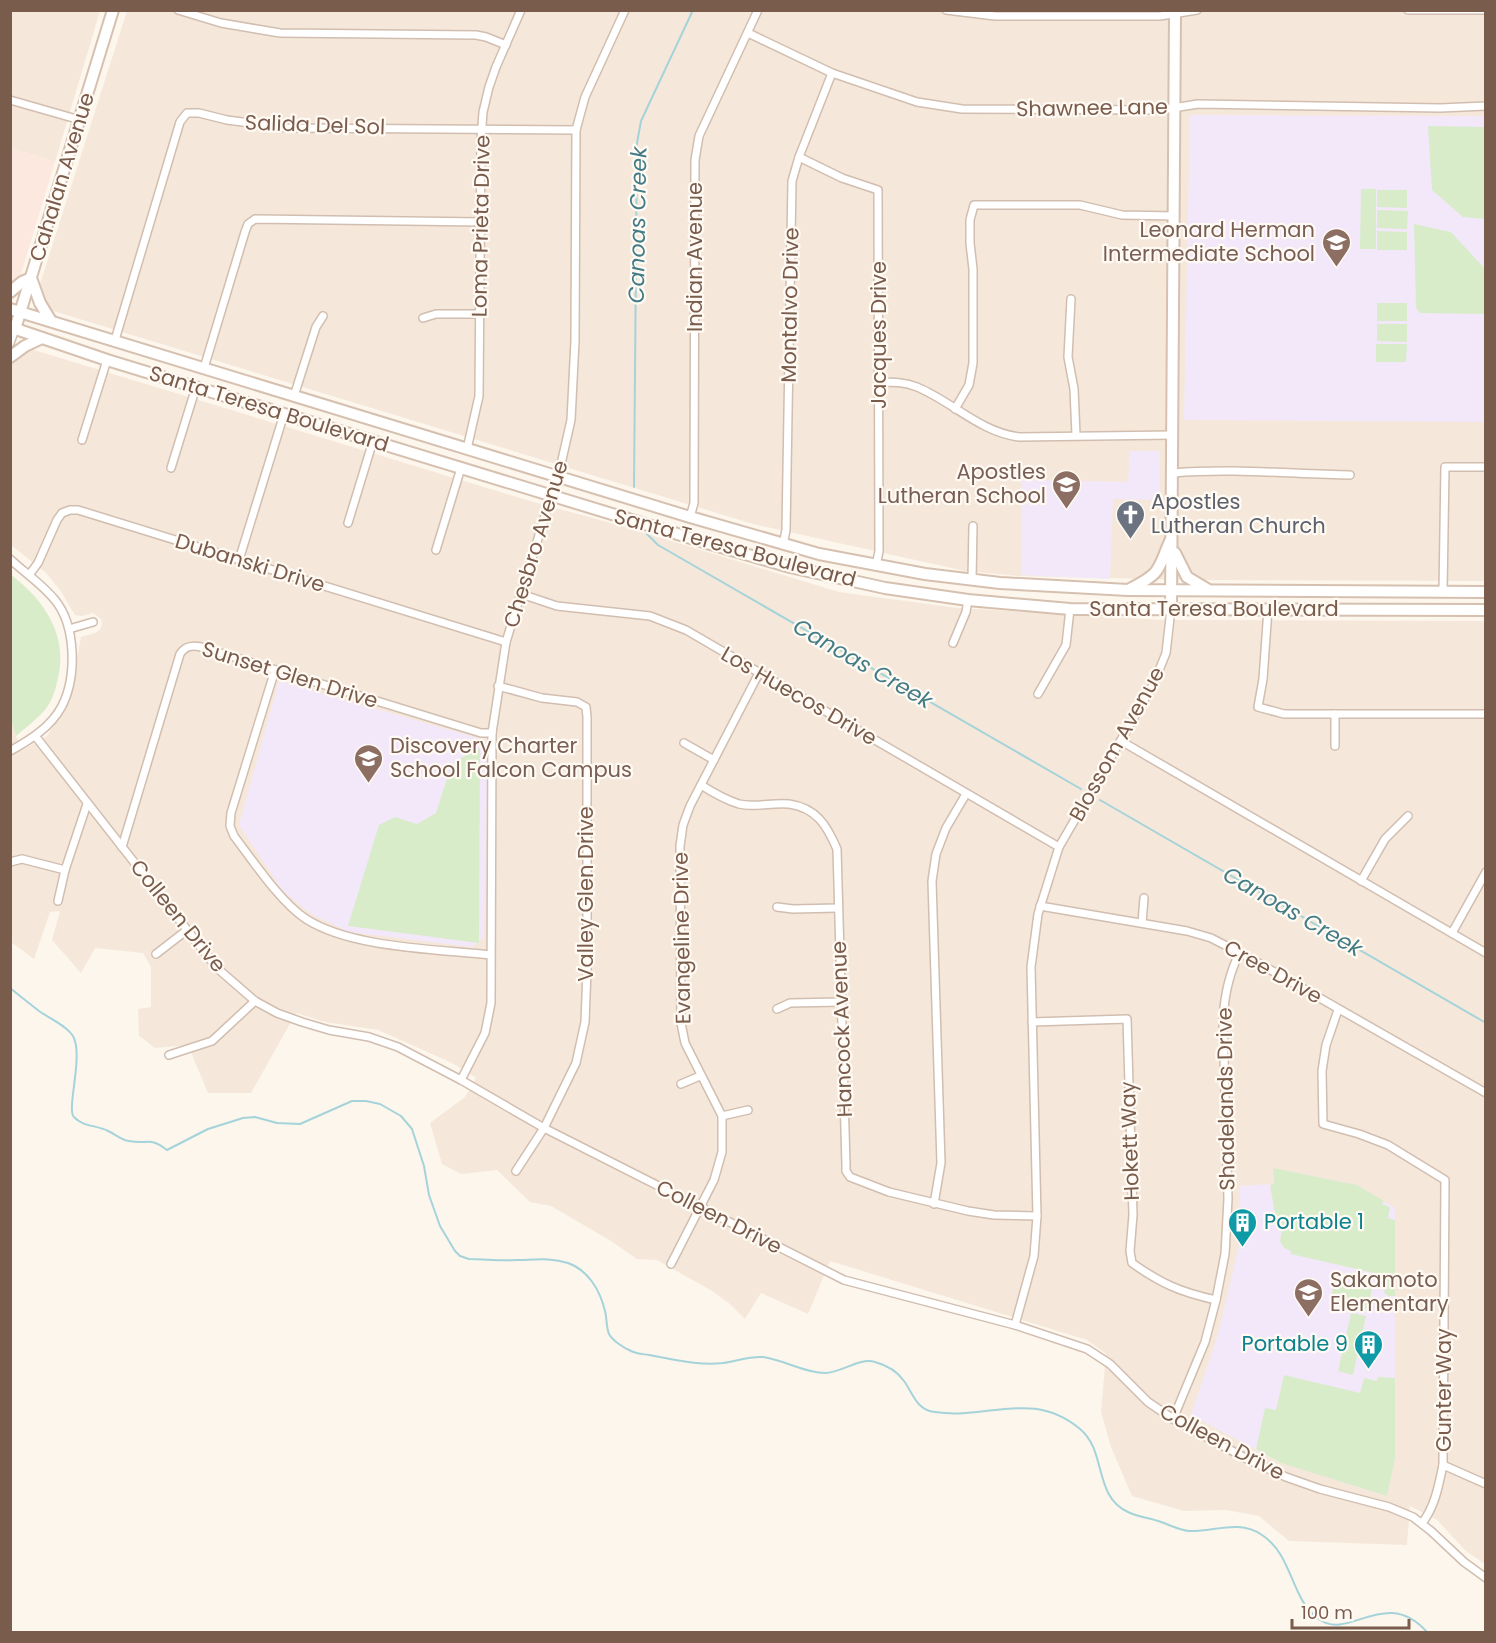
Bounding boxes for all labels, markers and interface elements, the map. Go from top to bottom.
street label: Cahalan Avenue [22,89,101,265]
street label: Shawnee Lane [1016,92,1168,123]
street label: Salida Del Sol [244,108,386,141]
street label: Loma Prieta Drive [464,135,497,317]
water label: Canoas Creek [621,145,654,304]
street label: Indian Avenue [680,182,709,332]
place label: Leonard Herman Intermediate School [1103,215,1315,268]
school or university icon: Leonard Herman Intermediate School [1320,226,1352,268]
street label: Montalvo Drive [774,227,805,383]
street label: Jacques Drive [864,261,893,409]
street label: Santa Teresa Boulevard [146,358,393,459]
street label: Chesbro Avenue [496,457,575,631]
place label: Apostles Lutheran School [878,457,1046,510]
school or university icon: Apostles Lutheran School [1051,468,1083,510]
place label: Apostles Lutheran Church [1151,487,1326,540]
church icon: Apostles Lutheran Church [1114,498,1146,540]
street label: Santa Teresa Boulevard [611,501,859,594]
street label: Dubanski Drive [172,526,329,599]
street label: Santa Teresa Boulevard [1089,594,1339,623]
water label: Canoas Creek [787,611,940,717]
street label: Sunset Glen Drive [199,634,382,715]
street label: Los Huecos Drive [716,639,882,752]
street label: Blossom Avenue [1062,661,1171,826]
place label: Discovery Charter School Falcon Campus [390,731,632,784]
school or university icon: Discovery Charter School Falcon Campus [353,742,385,784]
street label: Valley Glen Drive [571,806,600,982]
street label: Evangeline Drive [665,852,698,1024]
street label: Colleen Drive [124,853,233,978]
water label: Canoas Creek [1217,859,1370,965]
street label: Cree Drive [1219,933,1328,1011]
street label: Hancock Avenue [824,940,859,1118]
street label: Shadelands Drive [1209,1007,1242,1191]
street label: Hokett Way [1113,1081,1146,1201]
street label: Colleen Drive [651,1172,787,1261]
building icon: Portable 1 [1227,1206,1259,1248]
place label: Portable 1 [1264,1207,1364,1236]
place label: Sakamoto Elementary [1330,1265,1449,1318]
school or university icon: Sakamoto Elementary [1293,1276,1325,1318]
building icon: Portable 9 [1353,1328,1385,1370]
street label: Gunter Way [1429,1328,1458,1452]
place label: Portable 9 [1242,1329,1348,1358]
street label: Colleen Drive [1155,1396,1290,1487]
scale bar [1292,1592,1409,1630]
text: 100 m [1301,1600,1353,1625]

